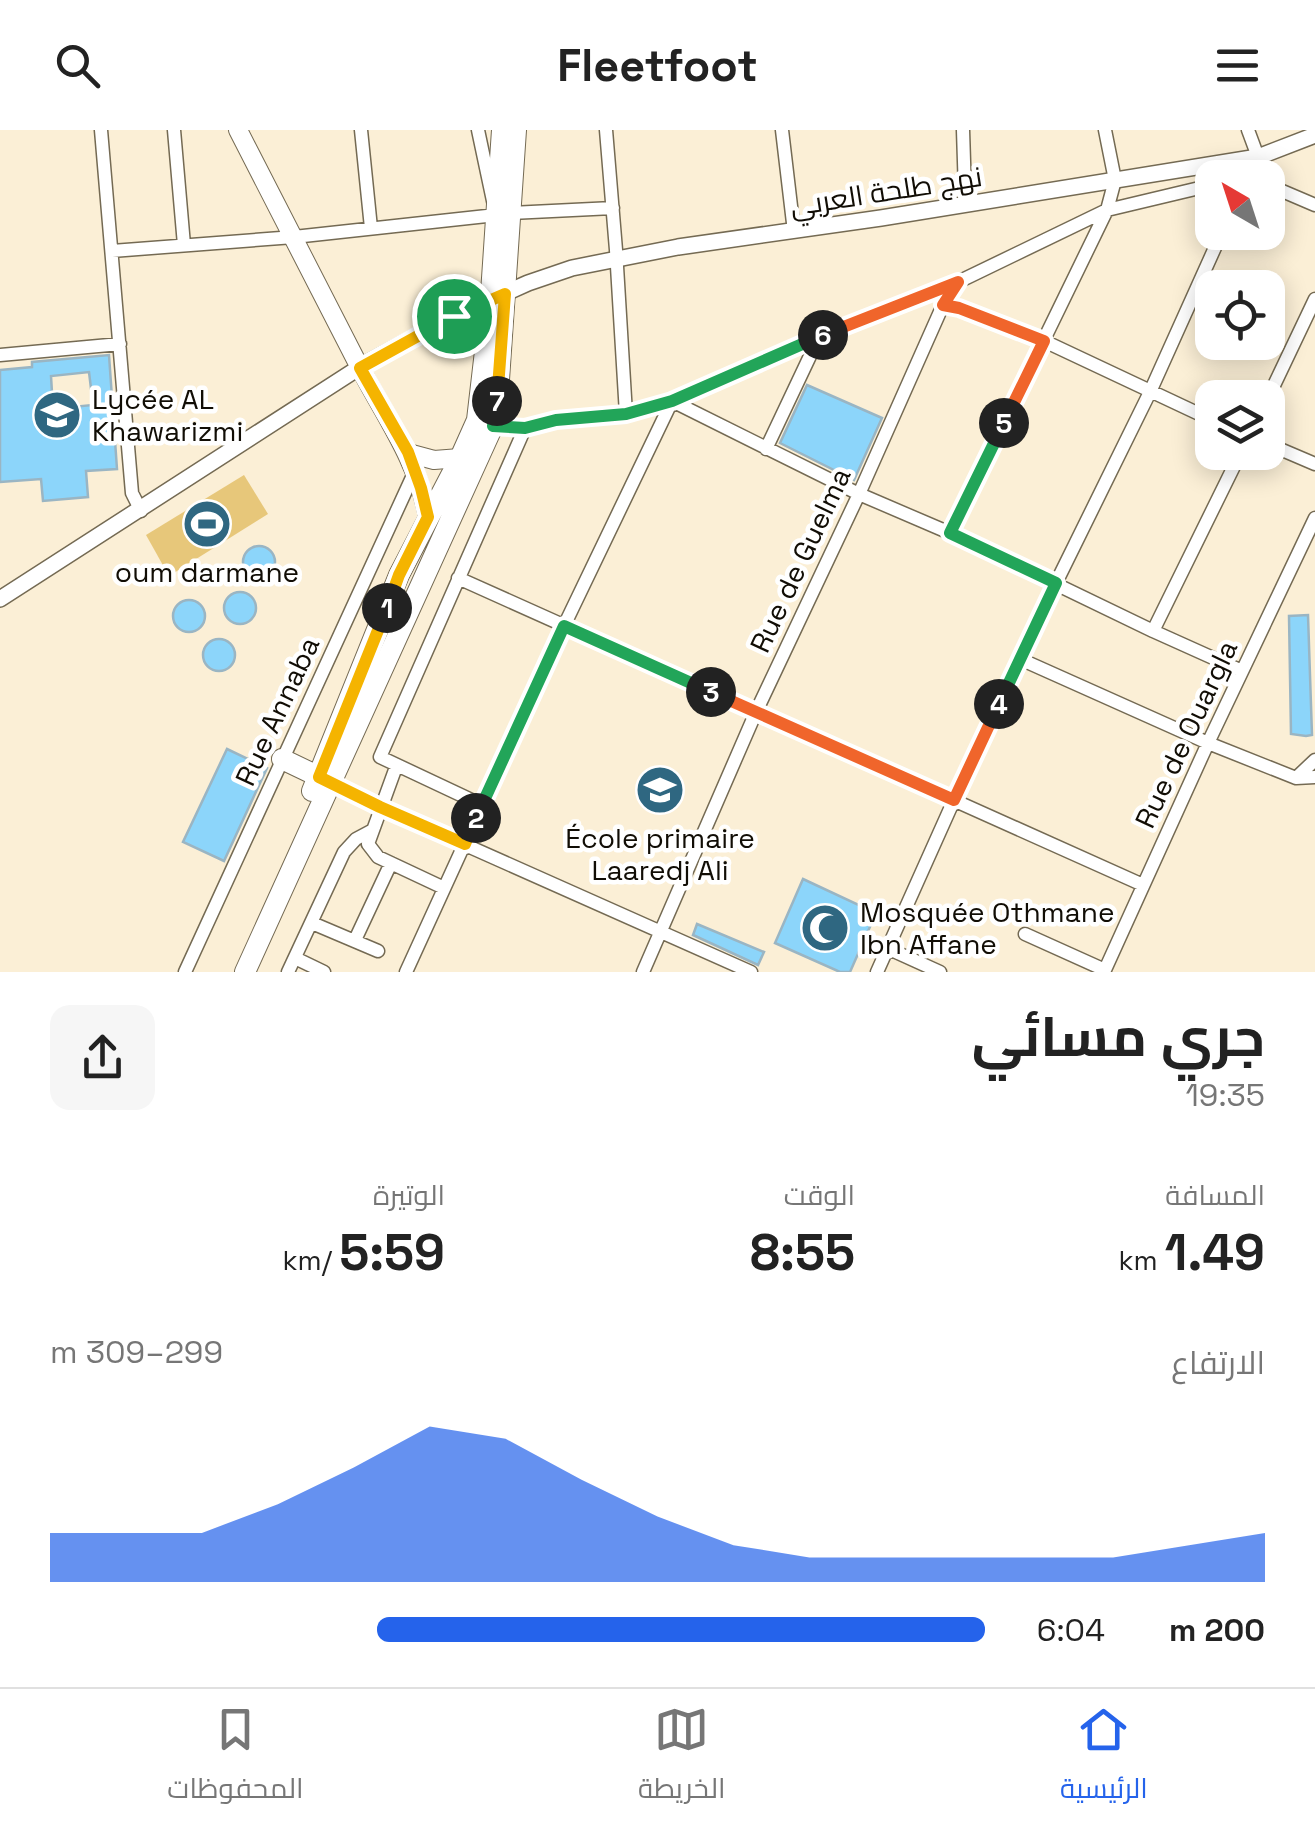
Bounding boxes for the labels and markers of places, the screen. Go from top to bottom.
pin [412,274,497,359]
pin: 6 [798,310,848,360]
pin: 7 [472,376,522,426]
place label: Lycée AL Khawarizmi [92,381,243,449]
school or university icon: Lycée AL Khawarizmi [31,389,83,441]
pin: 5 [979,398,1029,448]
sports icon: oum darmane [181,498,233,550]
place label: oum darmane [115,554,299,590]
pin: 1 [362,583,412,633]
pin: 3 [686,667,736,717]
pin: 4 [974,679,1024,729]
school or university icon: École primaire Laaredj Ali [634,764,686,816]
pin: 2 [451,793,501,843]
place label: École primaire Laaredj Ali [565,820,755,888]
place label: Mosquée Othmane Ibn Affane [860,894,1115,962]
mosque icon: Mosquée Othmane Ibn Affane [799,902,851,954]

